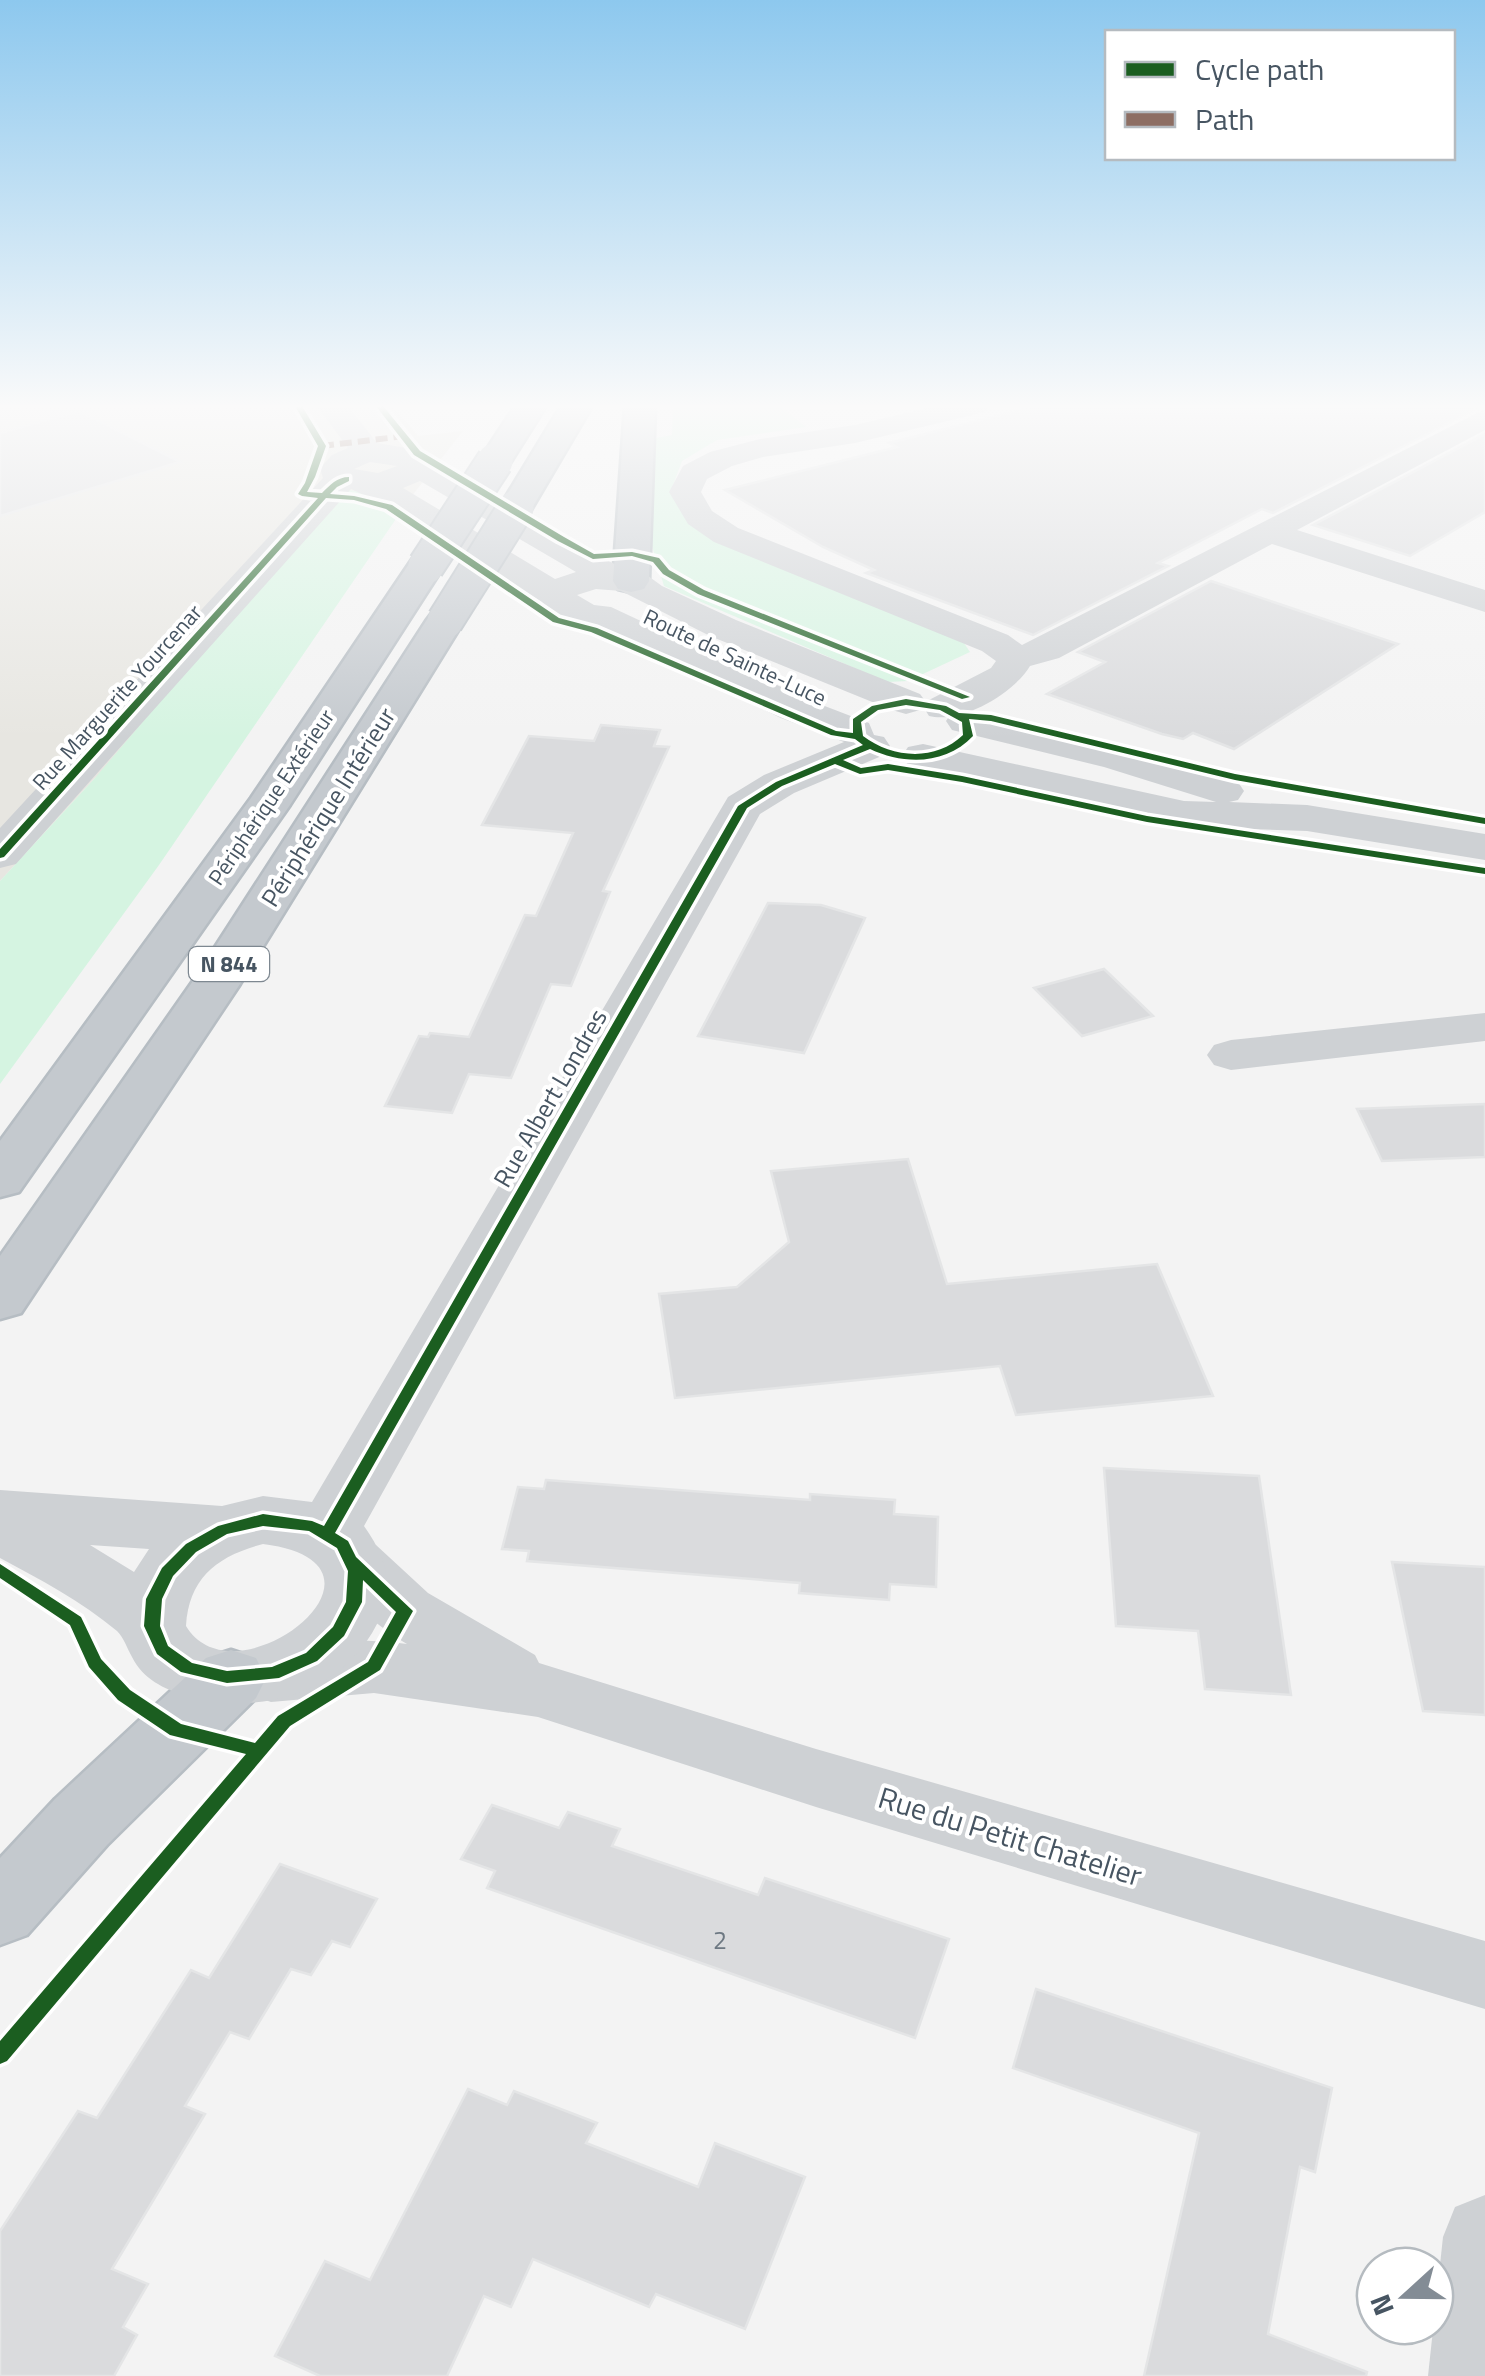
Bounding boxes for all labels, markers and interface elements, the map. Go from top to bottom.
legend [1105,30,1455,160]
text: Cycle path [1195,46,1324,92]
text: Path [1195,96,1254,142]
street label: Rue Marguerite Yourcenar [24,596,210,798]
street label: Route de Sainte-Luce [638,600,832,714]
street label: Périphérique Intérieur [251,700,405,914]
street label: Périphérique Extérieur [199,702,343,892]
road number: N 844 [189,947,269,981]
street label: Rue Albert Londres [483,1002,617,1194]
street label: Rue du Petit Chatelier [873,1774,1148,1898]
house number: 2 [713,1921,727,1959]
north arrow [1355,2246,1455,2346]
text: N [1358,2288,1405,2322]

